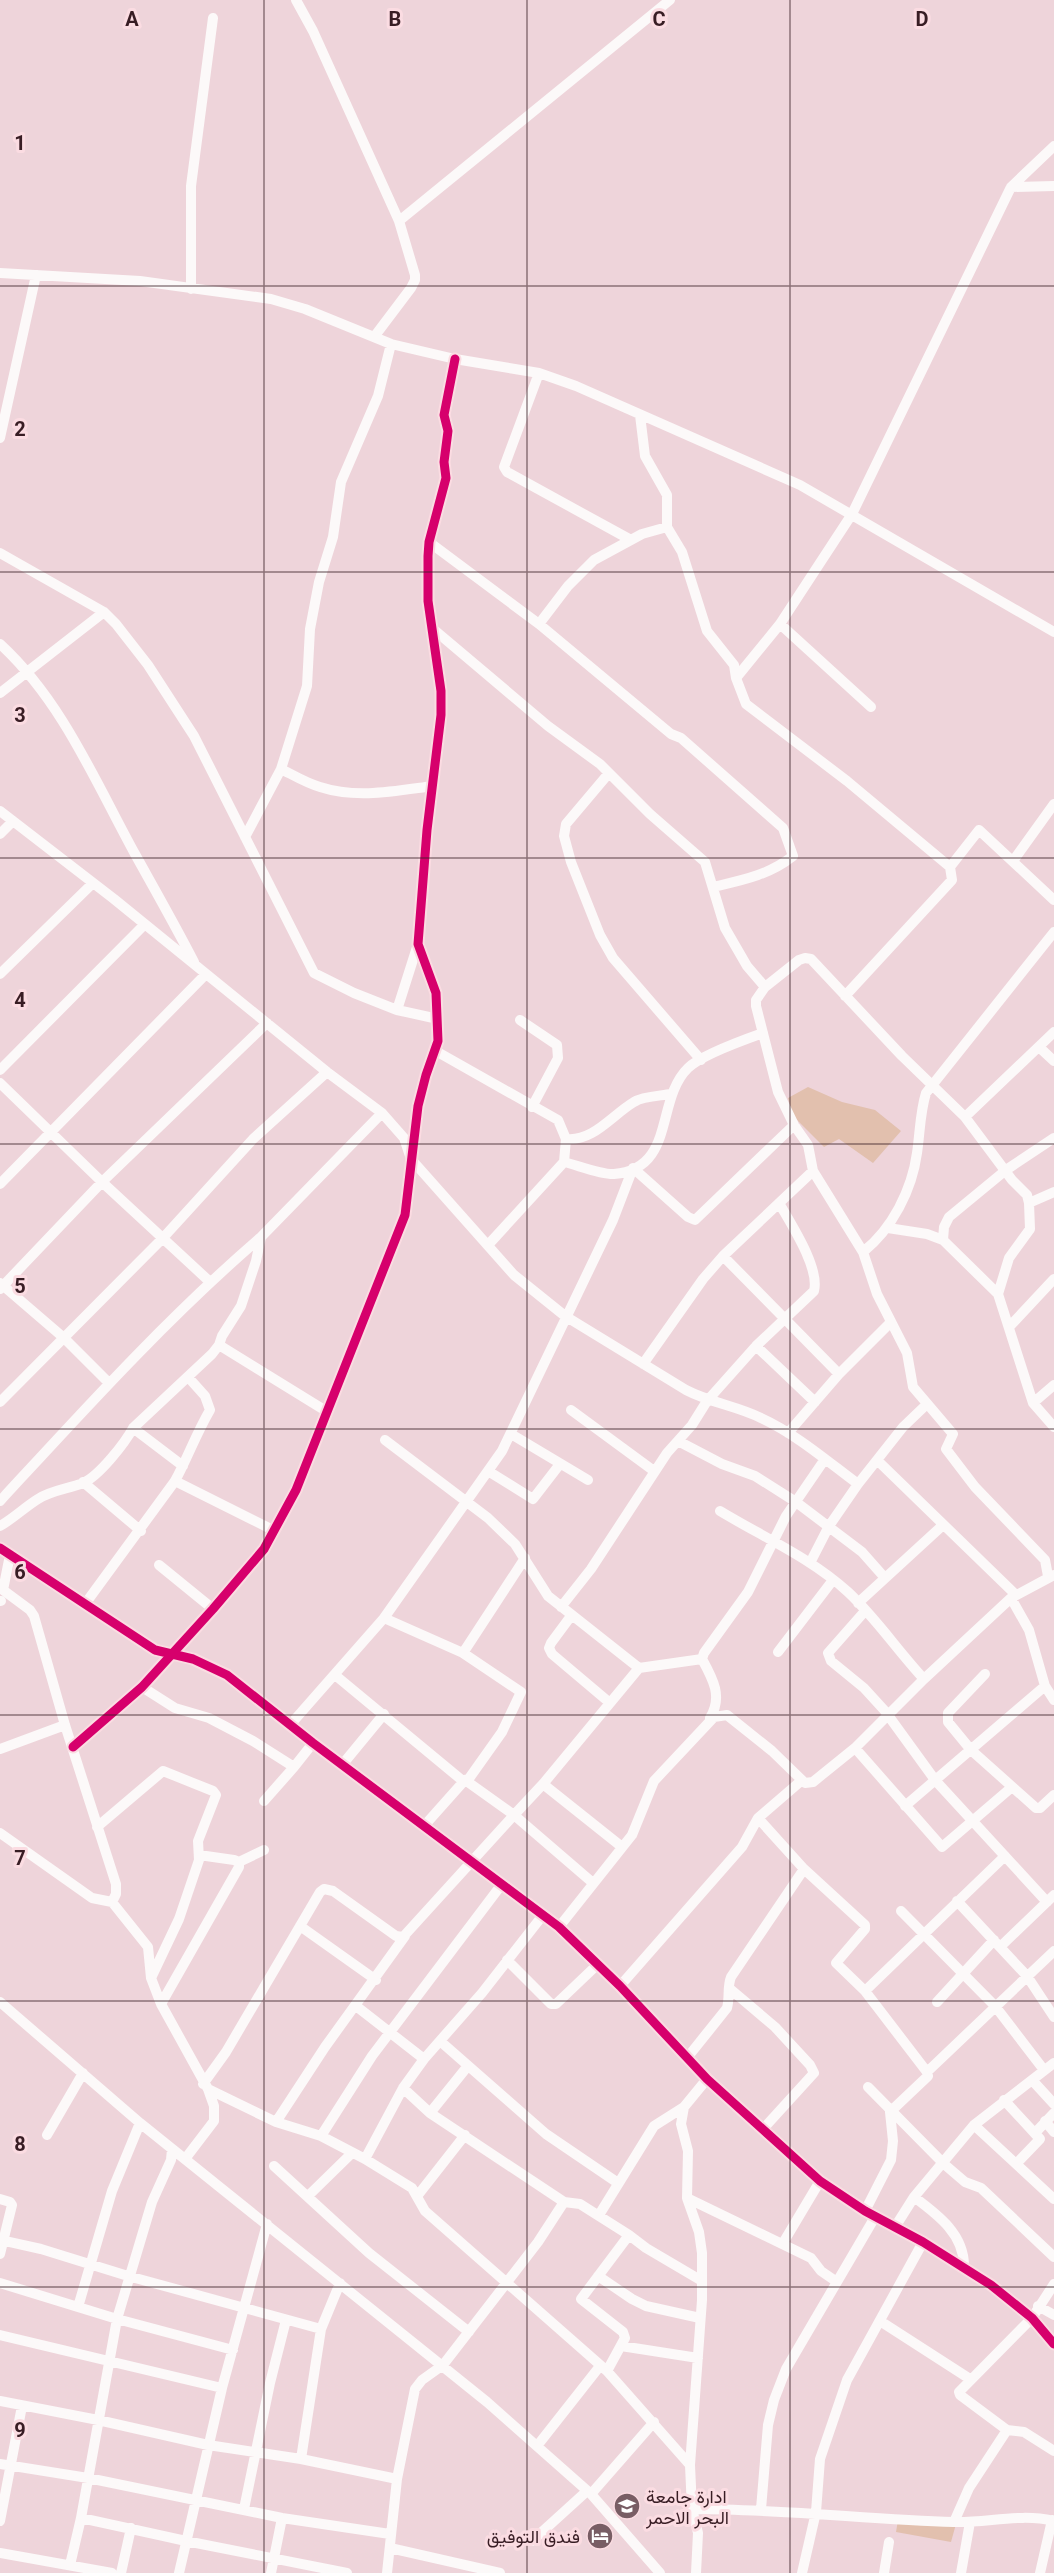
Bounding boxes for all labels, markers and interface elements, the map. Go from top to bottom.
text: A [125,7,139,31]
text: B [389,7,401,31]
text: C [652,7,666,31]
text: D [916,7,929,31]
text: 1 [14,131,26,155]
text: 2 [14,417,26,441]
text: 3 [14,703,26,727]
text: 4 [14,988,26,1012]
text: 5 [14,1274,26,1298]
text: 6 [14,1560,26,1584]
text: 7 [14,1846,26,1870]
text: 8 [14,2132,26,2156]
text: 9 [14,2418,26,2442]
place label: ادارة جامعة البحر الاحمر [645,2486,729,2529]
school or university icon: ادارة جامعة البحر الاحمر [612,2491,642,2521]
hotel icon: فندق التوفيق [585,2521,615,2551]
place label: فندق التوفيق [487,2526,580,2548]

